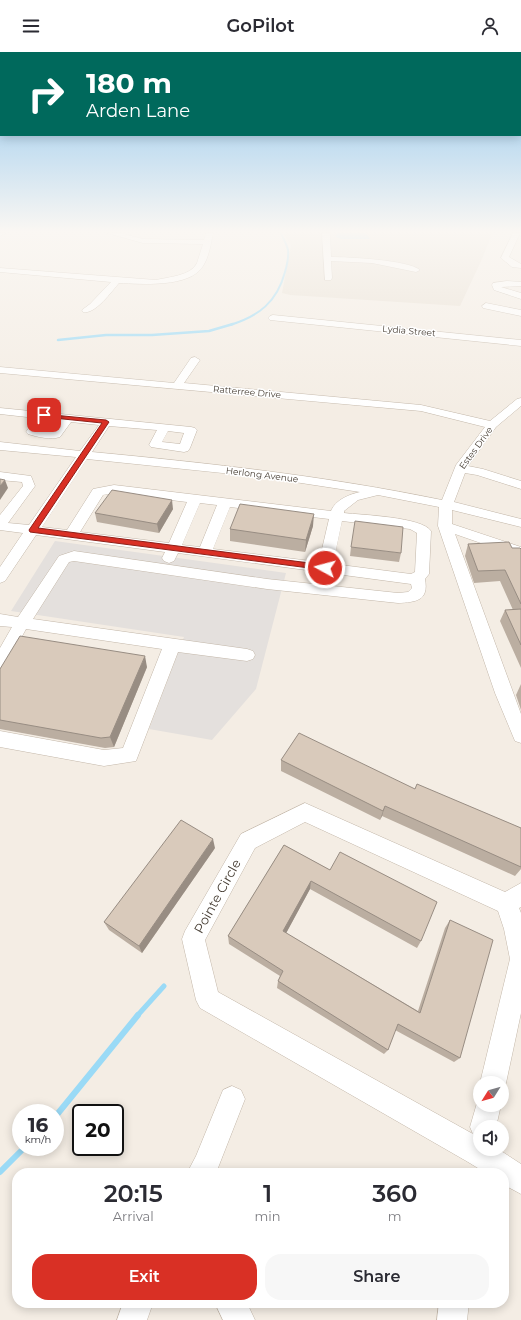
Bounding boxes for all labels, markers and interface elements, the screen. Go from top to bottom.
icon: menu [20,15,42,37]
text: GoPilot [226,15,295,37]
icon: person [479,15,501,37]
text: 180 m [86,66,172,100]
icon: right [20,68,72,120]
text: Arden Lane [86,100,190,122]
street label: Lydia Street [382,323,436,338]
street label: Ratterree Drive [213,383,282,400]
pin [27,398,61,432]
icon: arrive [33,404,55,426]
street label: Estes Drive [457,424,495,471]
street label: Herlong Avenue [225,465,299,484]
position arrow [304,547,346,589]
street label: Pointe Circle [190,856,244,936]
north arrow [473,1076,509,1112]
map controls [473,1076,509,1156]
speed limit sign: 20 [72,1104,124,1156]
text: 16 [28,1113,48,1137]
button: sound [473,1120,509,1156]
text: km/h [25,1133,51,1146]
text: 20:15 [104,1179,163,1208]
text: 1 [263,1179,272,1208]
text: 360 [372,1179,417,1208]
text: Arrival [113,1208,154,1224]
text: min [254,1208,281,1224]
text: m [388,1208,402,1224]
button: Exit [32,1254,257,1300]
button: Share [265,1254,489,1300]

